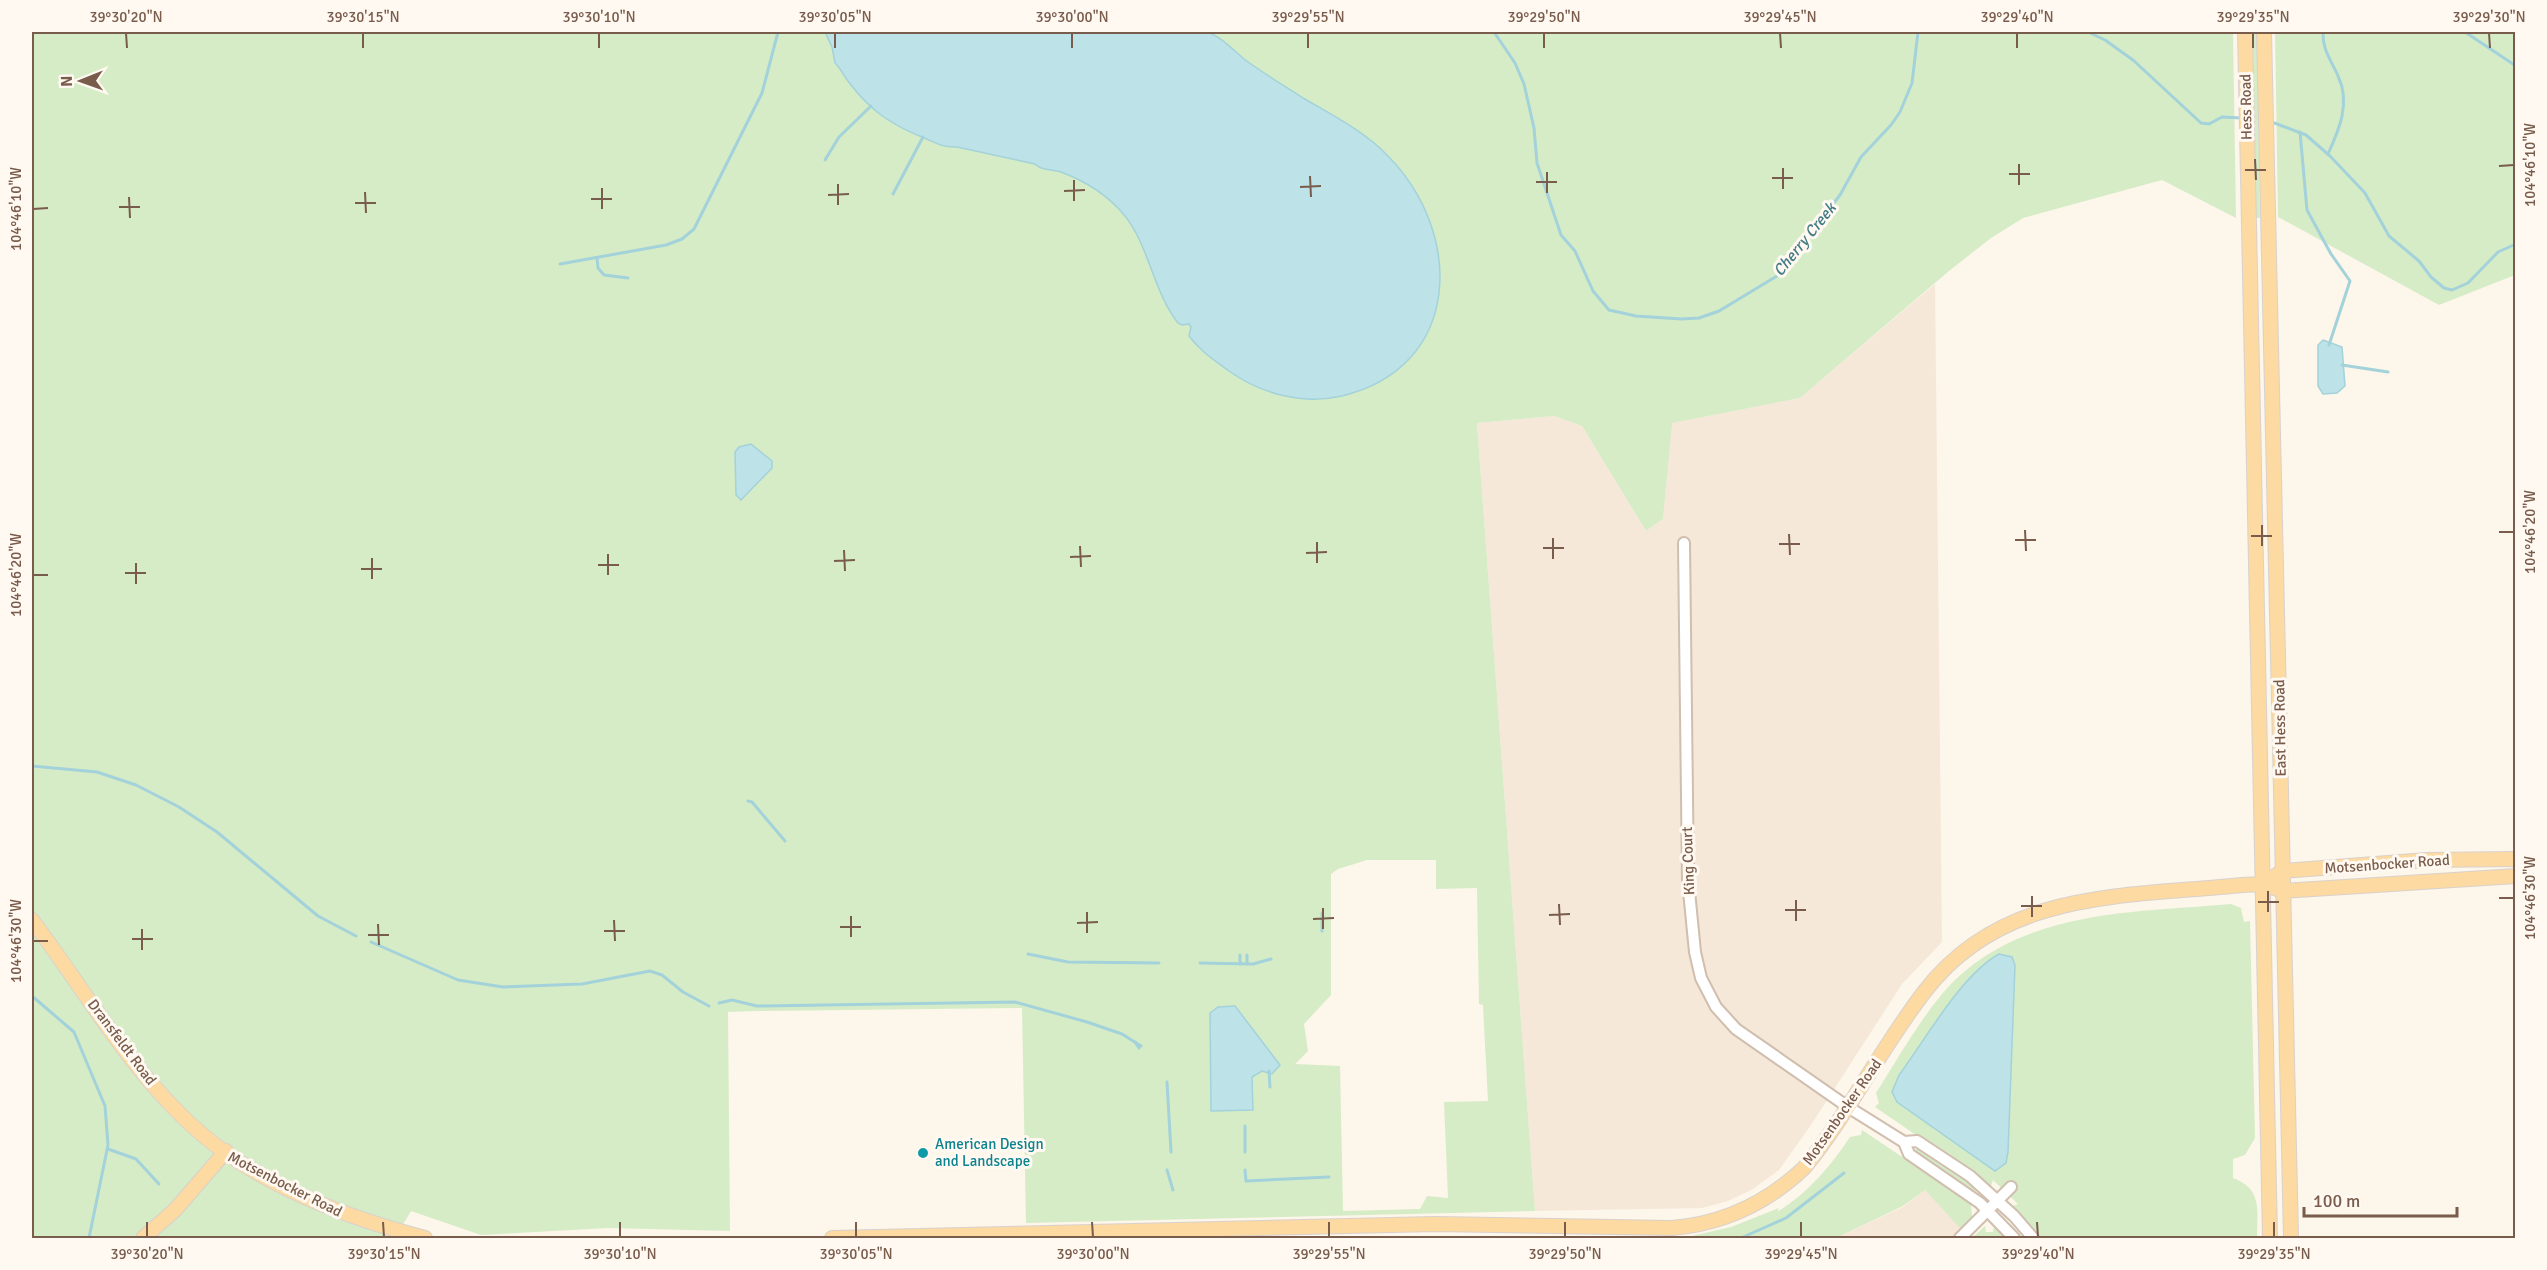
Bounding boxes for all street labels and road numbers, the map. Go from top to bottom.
street label: Hess Road [2236,74,2256,140]
street label: East Hess Road [2270,679,2290,777]
street label: King Court [1678,826,1698,896]
street label: Motsenbocker Road [2324,851,2450,877]
street label: Dransfeldt Road [84,996,160,1088]
street label: Motsenbocker Road [1799,1055,1885,1169]
street label: Motsenbocker Road [225,1147,345,1221]

